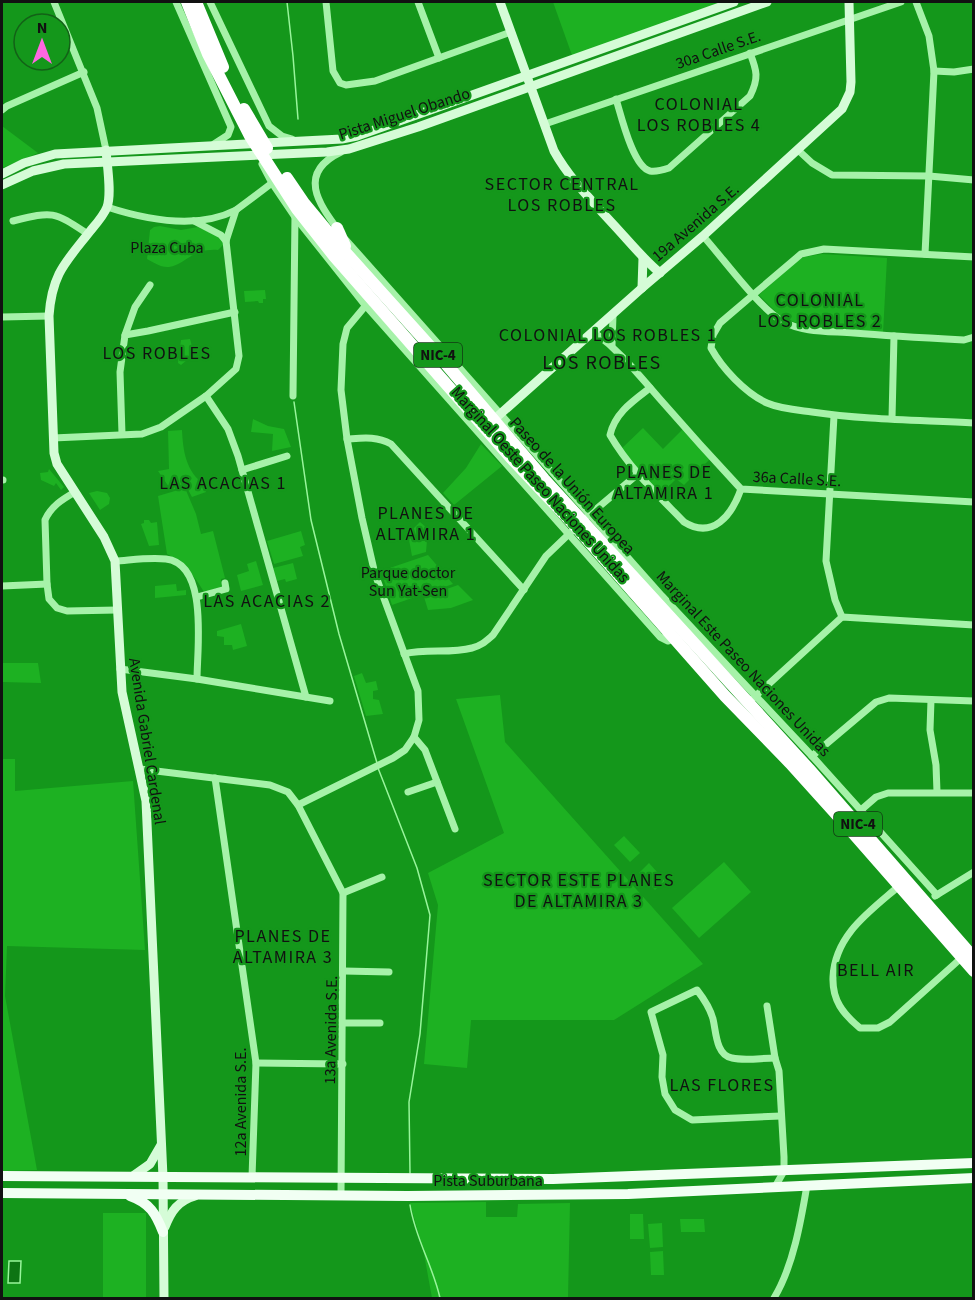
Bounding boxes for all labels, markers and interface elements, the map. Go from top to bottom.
north arrow [12,12,72,72]
text: N [37,17,47,39]
street label: 30a Calle S.E. [673,25,764,75]
street label: Pista Miguel Obando [336,82,473,146]
district label: COLONIAL LOS ROBLES 4 [637,92,761,138]
district label: SECTOR CENTRAL LOS ROBLES [485,172,639,218]
street label: 19a Avenida S.E. [647,179,744,267]
park label: Plaza Cuba [130,237,204,259]
district label: COLONIAL LOS ROBLES 2 [758,288,882,334]
district label: COLONIAL LOS ROBLES 1 [499,323,717,348]
district label: LOS ROBLES [102,341,212,366]
road number: NIC-4 [414,343,462,367]
district label: LOS ROBLES [542,349,662,377]
street label: Marginal Oeste Paseo Naciones Unidas [446,382,635,588]
street label: Paseo de la Unión Europea [505,412,640,559]
district label: PLANES DE ALTAMIRA 1 [614,460,714,506]
street label: 36a Calle S.E. [752,466,842,492]
district label: LAS ACACIAS 1 [159,471,287,496]
district label: PLANES DE ALTAMIRA 1 [376,501,476,547]
park label: Parque doctor Sun Yat-Sen [361,562,456,602]
street label: Marginal Este Paseo Naciones Unidas [651,566,836,762]
district label: LAS ACACIAS 2 [203,589,331,614]
street label: Avenida Gabriel Cardenal [123,656,171,826]
road number: NIC-4 [834,812,882,836]
district label: SECTOR ESTE PLANES DE ALTAMIRA 3 [483,868,675,914]
district label: PLANES DE ALTAMIRA 3 [233,924,333,970]
district label: BELL AIR [837,958,915,983]
street label: 13a Avenida S.E. [319,975,343,1085]
street label: 12a Avenida S.E. [230,1048,252,1156]
district label: LAS FLORES [669,1073,775,1098]
street label: Pista Suburbana [433,1170,543,1192]

